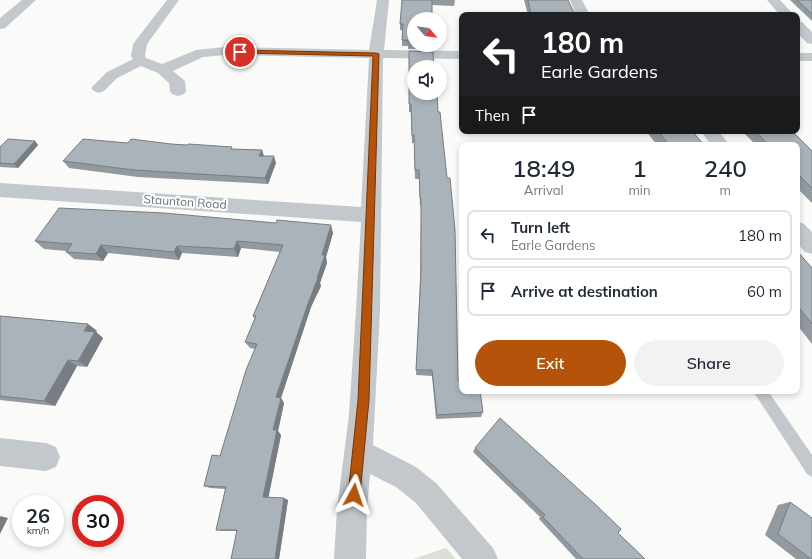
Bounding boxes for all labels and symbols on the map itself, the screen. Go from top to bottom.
north arrow [407,12,447,52]
pin [223,35,257,69]
street label: Staunton Road [143,191,227,212]
position arrow [333,474,375,516]
speed limit sign: 30 [72,495,124,547]

